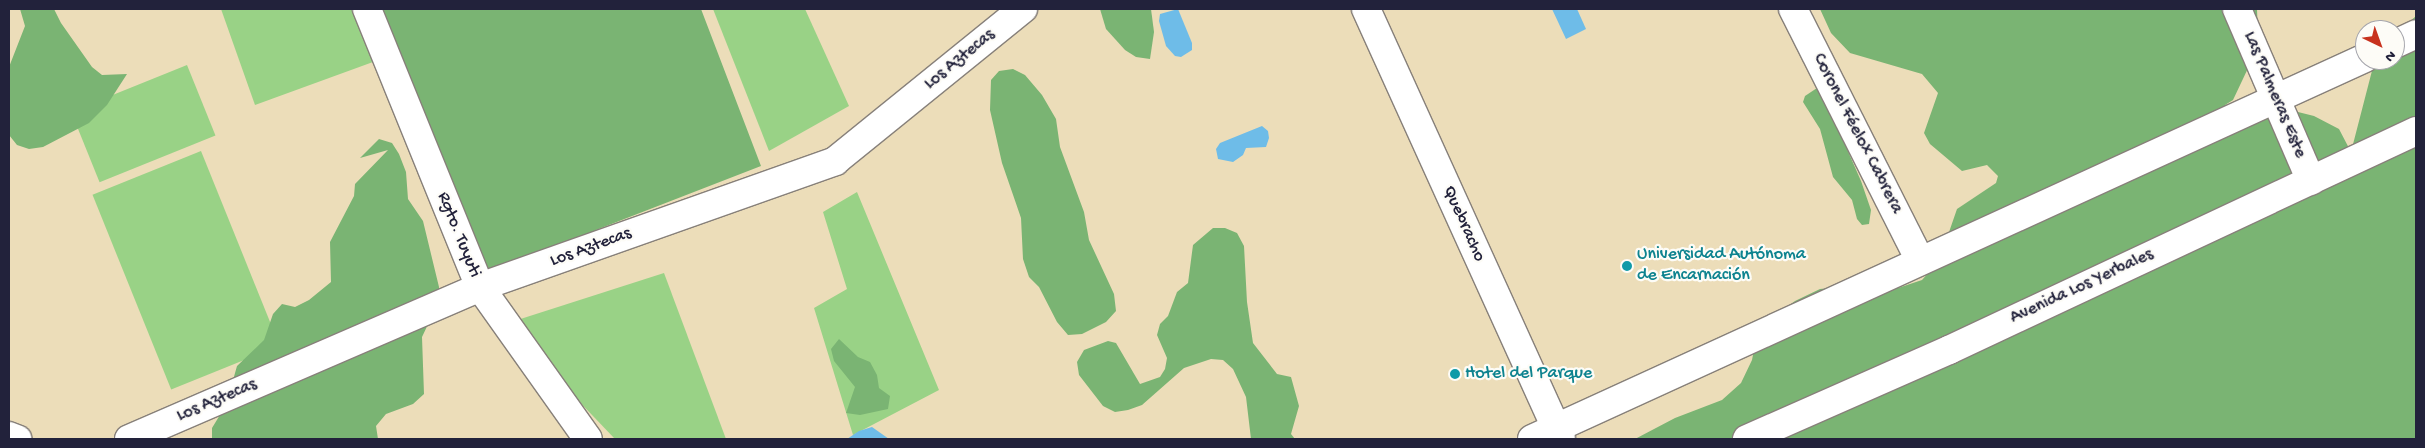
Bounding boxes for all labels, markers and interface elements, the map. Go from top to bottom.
north arrow [2355,20,2405,70]
street label: Los Aztecas [920,25,1000,95]
street label: Las Palmeras Este [2238,29,2310,161]
text: N [2381,46,2399,65]
street label: Coronel Féelox Cabrera [1807,50,1907,218]
street label: Quebracho [1437,183,1489,265]
street label: Rgto. Tuyuti [431,189,485,281]
street label: Los Aztecas [547,223,635,273]
street label: Avenida Los Yerbales [2007,244,2157,330]
place label: Universidad Autónoma de Encarnación [1637,245,1806,288]
marker: Universidad Autónoma de Encarnación [1621,260,1633,272]
place label: Hotel del Parque [1465,363,1592,385]
marker: Hotel del Parque [1449,368,1461,380]
street label: Los Aztecas [174,375,260,427]

